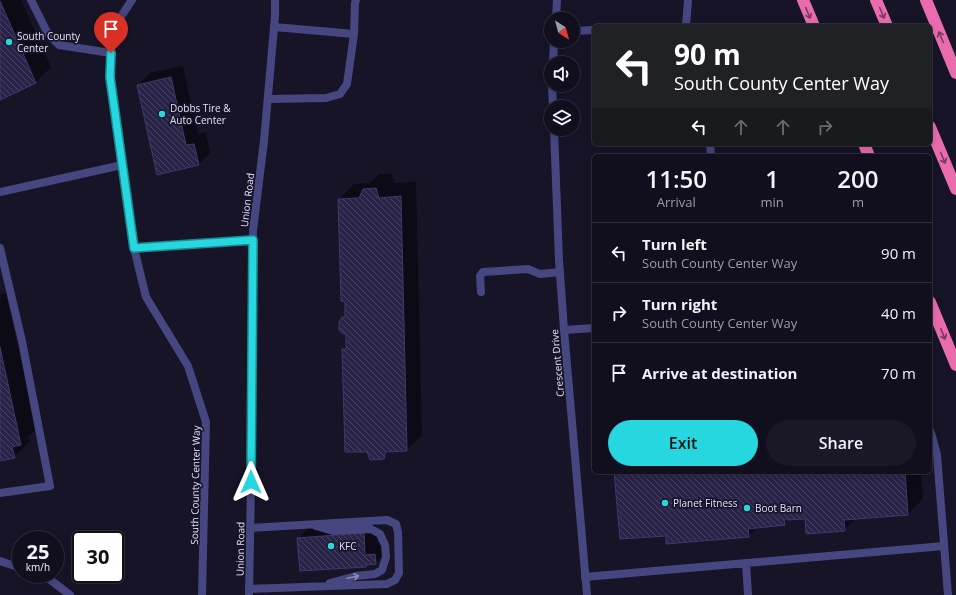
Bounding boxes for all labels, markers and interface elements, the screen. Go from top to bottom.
one-way arrow [805,7,812,19]
one-way arrow [878,7,886,19]
pin [94,12,128,53]
north arrow [544,12,580,48]
map controls [544,12,580,136]
icon: arrive [100,18,122,40]
place label: South County Center [17,29,81,55]
one-way arrow [937,31,944,43]
text: 90 m [674,35,741,73]
marker: South County Center [4,37,14,47]
icon: left [608,40,660,92]
button: sound [544,56,580,92]
text: South County Center Way [674,71,889,95]
button: layers [544,100,580,136]
place label: Dobbs Tire & Auto Center [170,101,231,127]
marker: Dobbs Tire & Auto Center [157,109,167,119]
icon: left [688,116,710,138]
icon: ahead [730,116,752,138]
icon: ahead [772,116,794,138]
icon: right [814,116,836,138]
one-way arrow [940,152,947,164]
text: 11:50 [646,162,707,195]
text: 1 [765,162,779,195]
text: 200 [837,162,878,195]
street label: Union Road [237,172,257,228]
text: Arrival [657,193,696,211]
text: min [761,193,784,211]
text: m [852,193,864,211]
text: Turn left [642,234,707,254]
icon: left [608,242,630,264]
text: 90 m [881,243,916,263]
text: South County Center Way [642,254,797,272]
text: Turn right [642,294,717,314]
icon: right [608,302,630,324]
text: 40 m [881,303,916,323]
text: South County Center Way [642,314,797,332]
one-way arrow [940,327,947,339]
street label: Crescent Drive [547,328,567,397]
icon: arrive [608,362,630,384]
text: Arrive at destination [642,363,797,383]
text: 70 m [881,363,916,383]
button: Exit [608,420,758,466]
button: Share [766,420,916,466]
street label: South County Center Way [187,424,203,545]
position arrow [230,461,272,503]
place label: Planet Fitness [673,496,738,510]
marker: Planet Fitness [660,498,670,508]
place label: Boot Barn [755,501,802,515]
marker: Boot Barn [742,503,752,513]
street label: Union Road [233,522,247,576]
speed limit sign: 30 [72,531,124,583]
text: 25 [27,538,49,565]
place label: KFC [339,539,357,553]
marker: KFC [326,541,336,551]
text: km/h [26,560,50,574]
one-way arrow [346,572,359,580]

